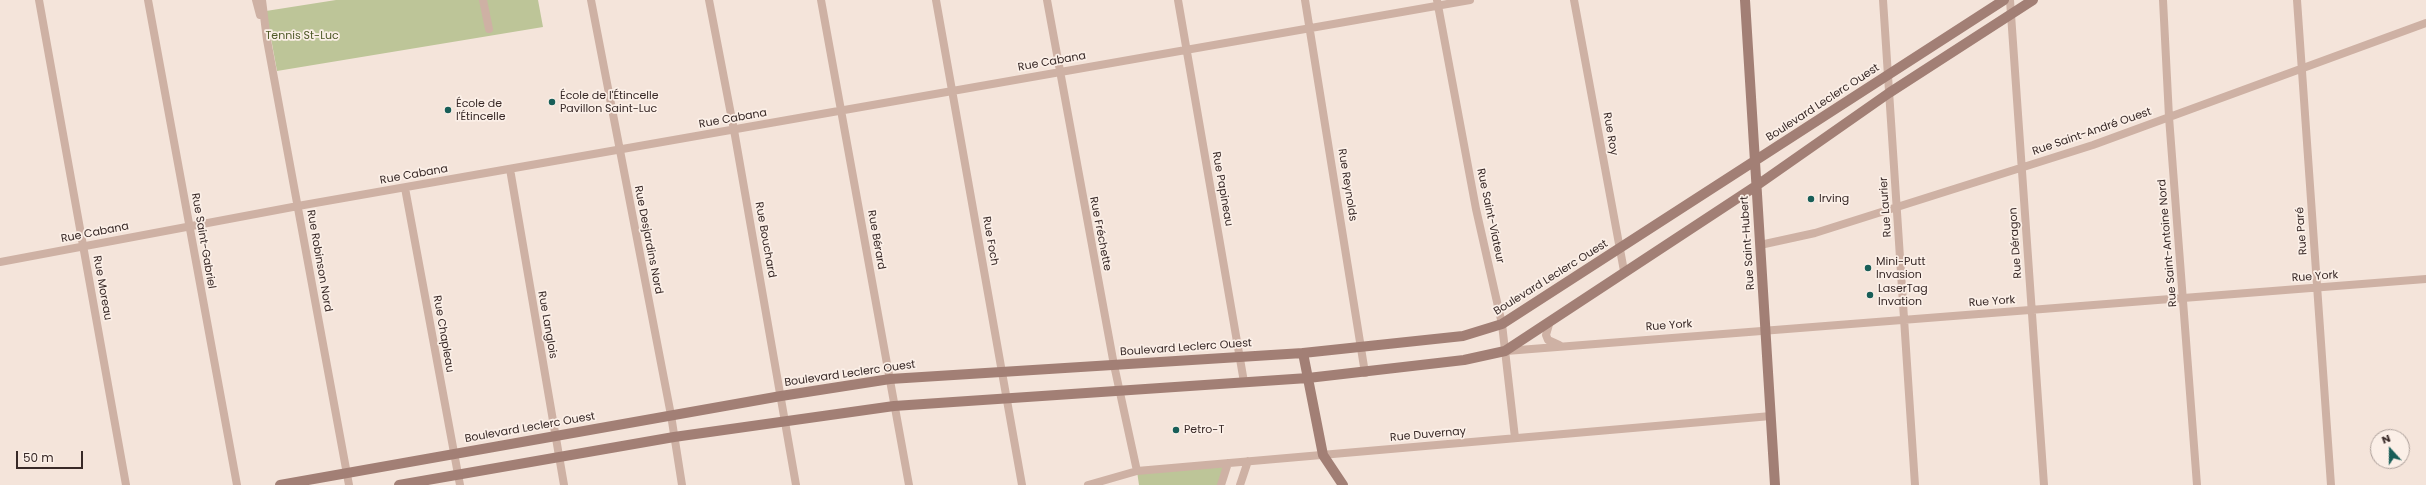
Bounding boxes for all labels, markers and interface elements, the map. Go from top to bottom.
park label: Tennis St-Luc [265,29,339,43]
street label: Rue Cabana [1017,50,1087,74]
street label: Boulevard Leclerc Ouest [1764,61,1882,145]
place label: École de l'Étincelle Pavillon Saint-Luc [560,89,659,115]
place label: École de l'Étincelle [456,97,506,123]
marker: École de l'Étincelle Pavillon Saint-Luc [547,97,557,107]
marker: École de l'Étincelle [443,105,453,115]
street label: Rue Saint-André Ouest [2031,105,2153,159]
street label: Rue Cabana [698,107,768,131]
street label: Rue Roy [1600,111,1620,157]
street label: Rue Reynolds [1335,148,1359,222]
street label: Rue Papineau [1209,151,1235,227]
street label: Rue Cabana [379,163,449,187]
street label: Rue Saint-Viateur [1473,167,1507,265]
street label: Rue Laurier [1877,176,1895,238]
street label: Rue Saint-Antoine Nord [2156,178,2180,308]
street label: Rue Desjardins Nord [631,185,665,295]
street label: Rue Saint-Gabriel [188,192,218,290]
place label: Irving [1819,192,1849,206]
marker: Irving [1806,194,1816,204]
street label: Rue Fréchette [1086,196,1114,272]
street label: Rue Saint-Hubert [1738,196,1758,290]
street label: Rue Bouchard [752,201,778,279]
street label: Rue Paré [2294,206,2310,256]
street label: Rue Déragon [2007,207,2025,279]
street label: Rue Robinson Nord [304,209,334,313]
street label: Rue Bérard [864,209,888,271]
street label: Rue Foch [979,215,1001,267]
street label: Rue Cabana [60,220,130,246]
street label: Boulevard Leclerc Ouest [1491,237,1611,319]
street label: Rue Moreau [90,255,114,321]
place label: Mini-Putt Invasion [1876,255,1925,281]
marker: Mini-Putt Invasion [1863,263,1873,273]
street label: Rue York [2291,269,2339,285]
place label: LaserTag Invation [1878,282,1928,308]
street label: Rue Langlois [535,290,559,360]
marker: LaserTag Invation [1865,290,1875,300]
street label: Rue York [1968,294,2016,310]
street label: Rue Chapleau [430,295,456,373]
street label: Rue York [1645,318,1693,334]
street label: Boulevard Leclerc Ouest [1120,337,1252,359]
street label: Boulevard Leclerc Ouest [784,358,916,390]
street label: Boulevard Leclerc Ouest [464,410,596,446]
place label: Petro-T [1184,423,1224,437]
marker: Petro-T [1171,425,1181,435]
street label: Rue Duvernay [1390,425,1466,445]
north arrow [2370,429,2410,469]
text: N [2379,430,2393,448]
scale bar [18,443,85,469]
text: 50 m [23,449,54,466]

